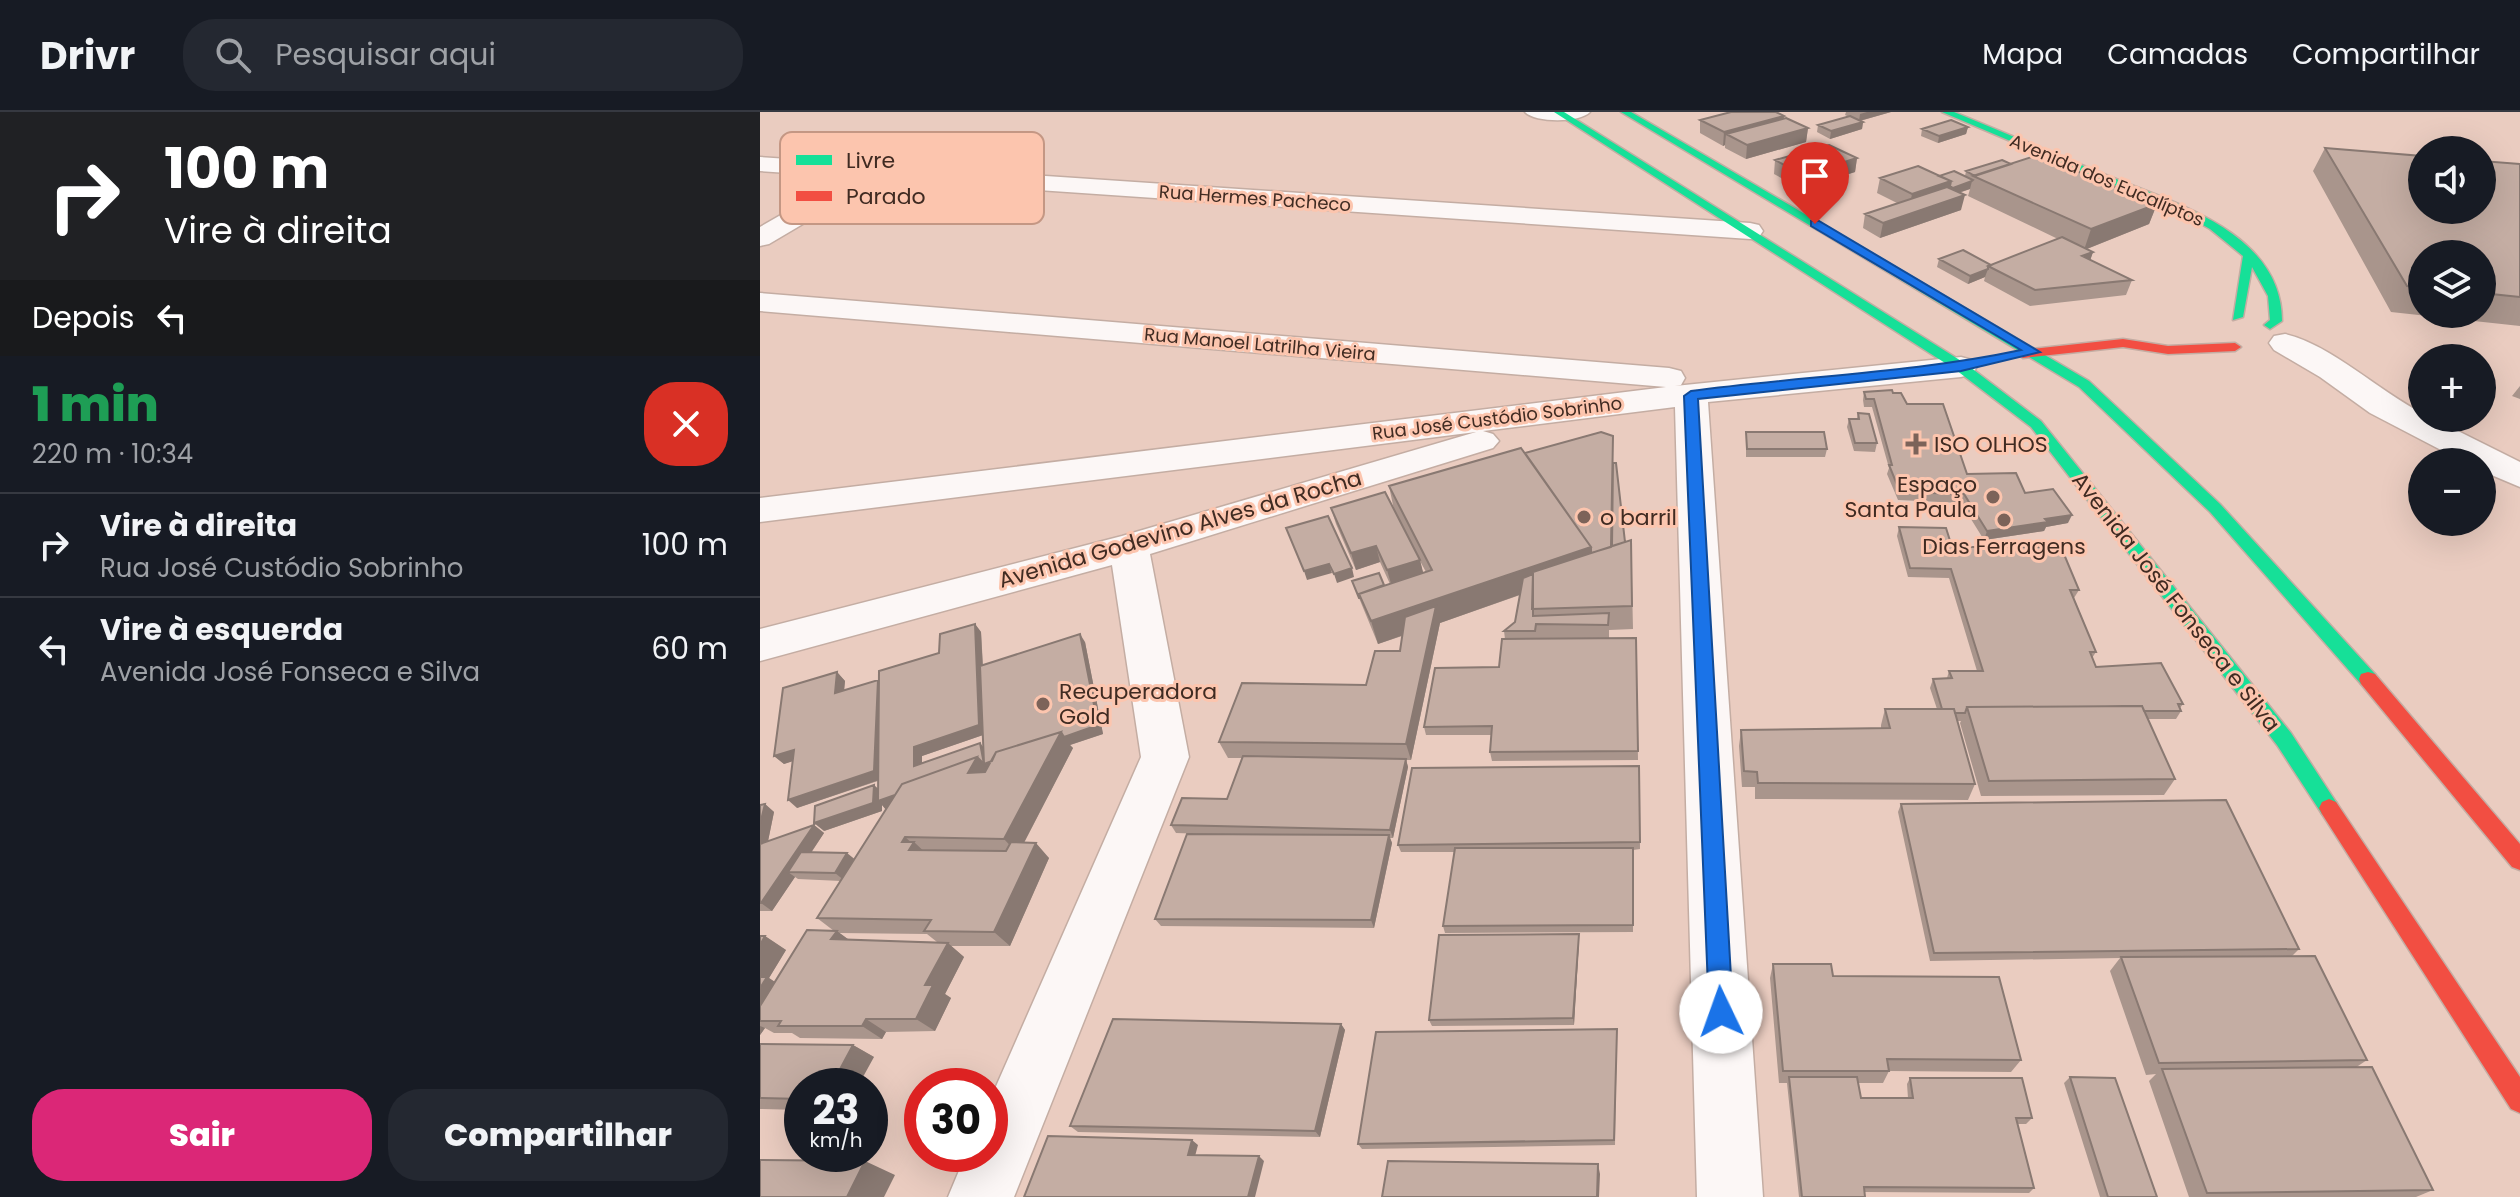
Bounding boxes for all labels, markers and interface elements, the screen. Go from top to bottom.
search box [183,19,743,91]
text: Drivr [40,29,135,82]
icon: search [211,33,255,77]
text: Pesquisar aqui [275,33,496,76]
text: Mapa [1982,35,2063,74]
text: Camadas [2107,35,2248,74]
text: Compartilhar [2292,35,2480,74]
street label: Avenida dos Eucalíptos [2006,128,2208,232]
text: 100 m [164,129,329,208]
legend [780,132,1044,224]
map controls [2408,136,2496,536]
button: sound [2408,136,2496,224]
pin [1781,142,1849,224]
icon: right [32,144,136,248]
text: Livre [846,145,895,176]
icon: arrive [1793,154,1837,198]
street label: Rua Hermes Pacheco [1158,179,1352,217]
text: Parado [846,181,926,212]
text: Vire à direita [164,205,392,256]
button: layers [2408,240,2496,328]
text: Depois [32,296,134,339]
icon: left [150,296,194,340]
street label: Rua Manoel Latrilha Vieira [1143,321,1377,367]
button: + [2408,344,2496,432]
text: 1 min [32,371,159,438]
button: close [644,382,728,466]
street label: Rua José Custódio Sobrinho [1371,390,1623,446]
place label: ISO OLHOS [1934,429,2048,460]
marker: ISO OLHOS [1905,433,1927,455]
text: 220 m · 10:34 [32,436,193,472]
button: − [2408,448,2496,536]
street label: Avenida Godevino Alves da Rocha [995,462,1365,596]
street label: Avenida José Fonseca e Silva [2065,466,2287,738]
place label: Espaço Santa Paula [1844,469,1977,525]
marker: Espaço Santa Paula [1984,488,2002,506]
place label: o barril [1600,502,1677,533]
text: Vire à direita [100,504,297,547]
marker: o barril [1575,508,1593,526]
marker: Dias Ferragens [1995,511,2013,529]
icon: right [32,523,76,567]
text: 100 m [642,523,728,566]
place label: Dias Ferragens [1922,531,2086,562]
text: Rua José Custódio Sobrinho [100,550,463,586]
text: Vire à esquerda [100,608,343,651]
icon: left [32,627,76,671]
text: 60 m [651,627,728,670]
text: Avenida José Fonseca e Silva [100,654,480,690]
place label: Recuperadora Gold [1059,676,1217,732]
marker: Recuperadora Gold [1034,695,1052,713]
position arrow [1679,970,1763,1054]
speed limit sign: 30 [904,1068,1008,1172]
text: 23 [812,1082,860,1138]
button: Sair [32,1089,372,1181]
button: Compartilhar [388,1089,728,1181]
text: km/h [809,1126,863,1154]

